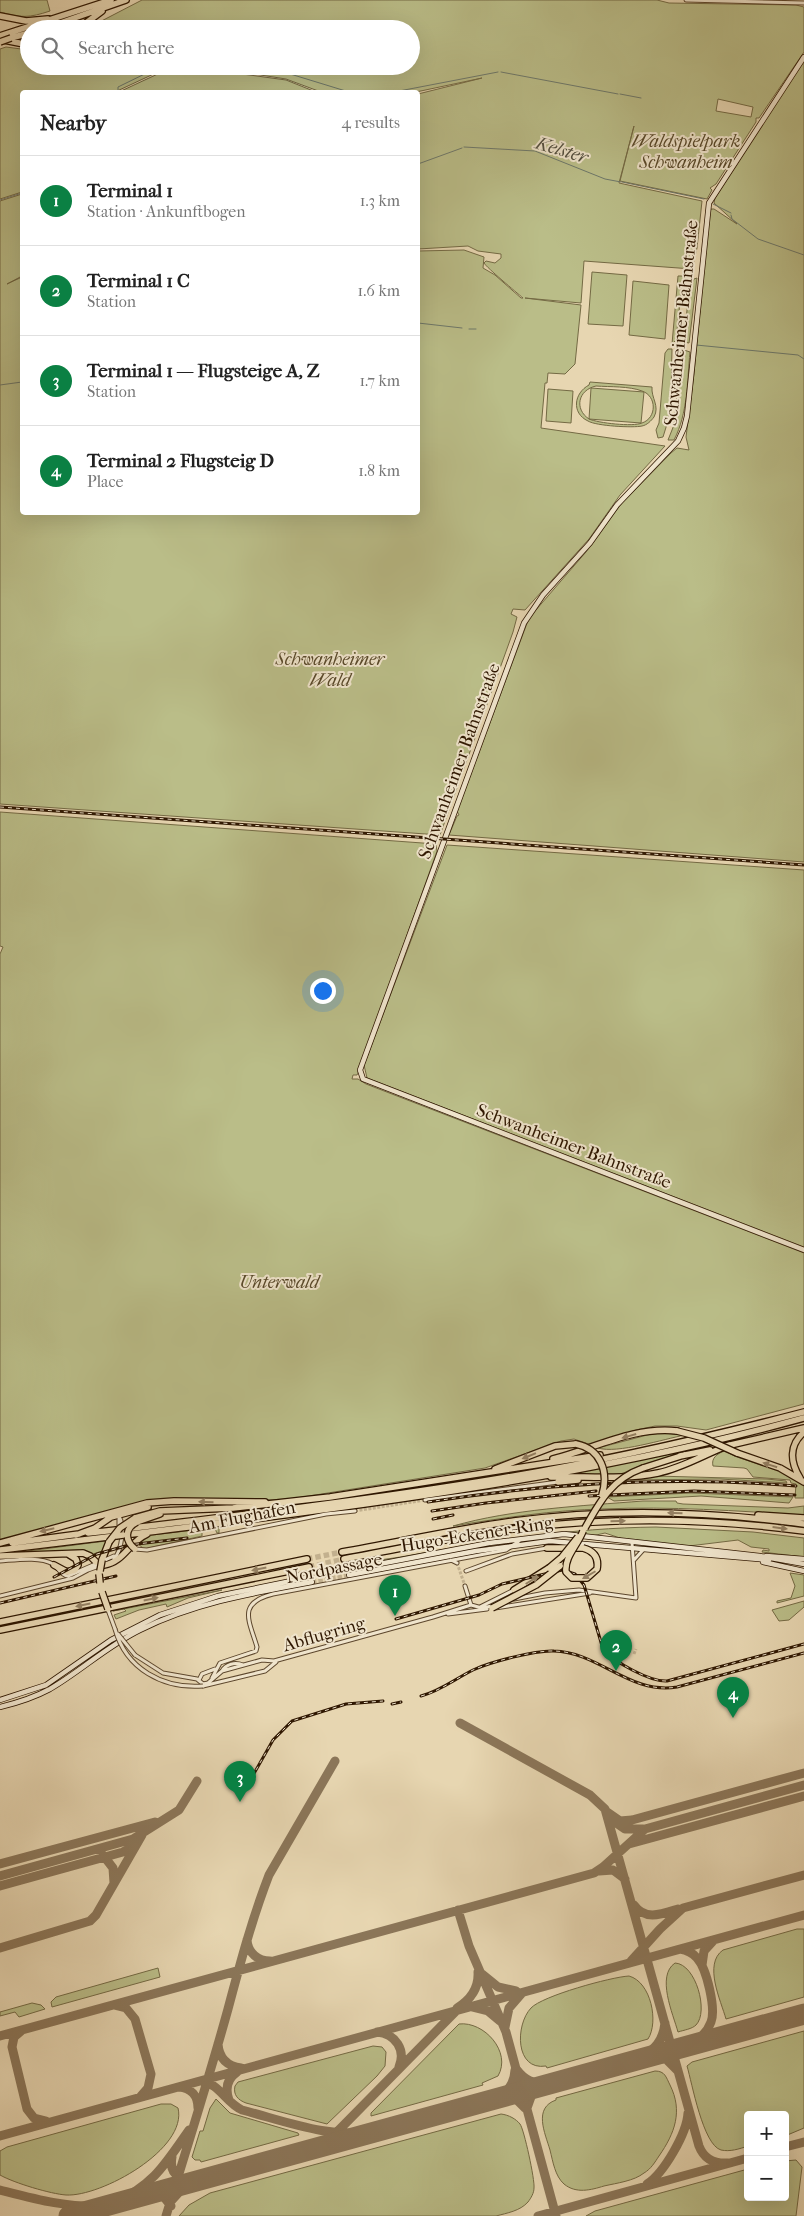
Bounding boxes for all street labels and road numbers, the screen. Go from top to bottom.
street label: Schwanheimer Bahnstraße [660,219,703,427]
street label: Schwanheimer Bahnstraße [414,660,505,862]
street label: Schwanheimer Bahnstraße [474,1100,674,1193]
street label: Am Flughafen [186,1497,298,1538]
street label: Hugo-Eckener-Ring [399,1512,555,1557]
street label: Nordpassage [284,1549,384,1588]
street label: Abflugring [280,1613,368,1656]

